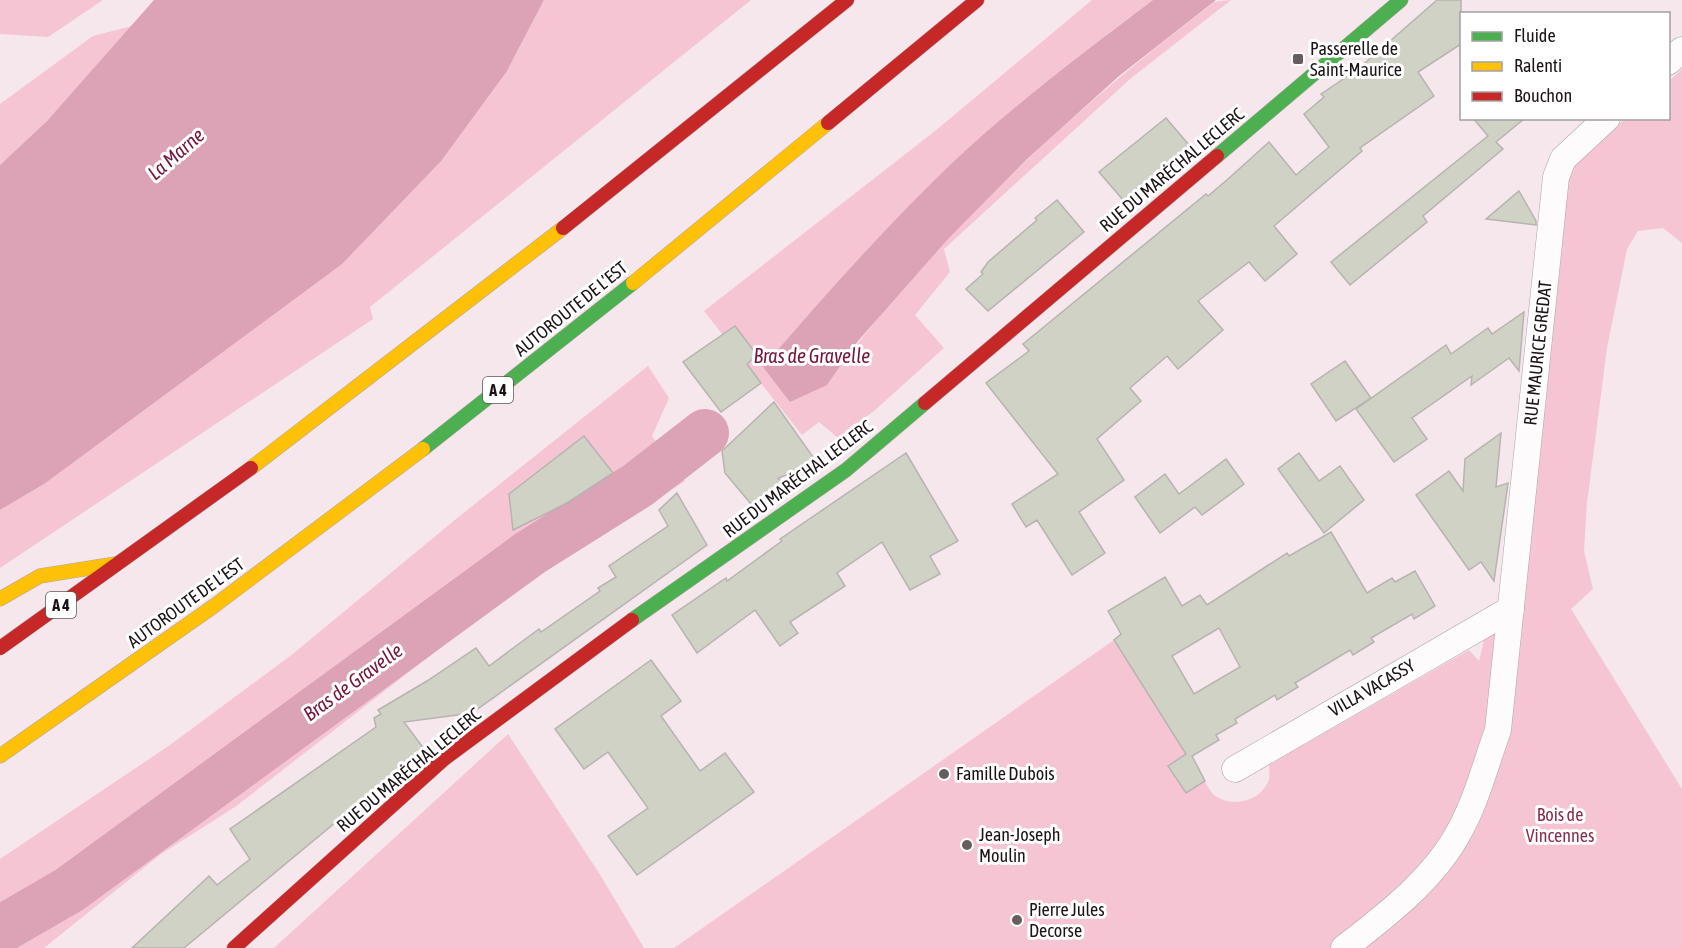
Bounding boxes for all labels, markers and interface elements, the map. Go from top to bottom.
legend [1460,12,1670,120]
text: Fluide [1514,25,1556,46]
place label: Passerelle de Saint-Maurice [1310,38,1402,80]
marker: Passerelle de Saint-Maurice [1291,52,1305,66]
text: Ralenti [1514,55,1562,76]
text: Bouchon [1514,85,1572,106]
street label: RUE DU MARÉCHAL LECLERC [1095,103,1248,236]
water label: La Marne [143,123,209,184]
street label: AUTOROUTE DE L’EST [510,257,631,360]
street label: RUE MAURICE GREDAT [1519,279,1556,426]
water label: Bras de Gravelle [754,344,870,367]
road number: A 4 [483,377,513,403]
street label: RUE DU MARÉCHAL LECLERC [719,416,877,542]
street label: AUTOROUTE DE L’EST [123,553,248,652]
road number: A 4 [46,592,76,618]
water label: Bras de Gravelle [299,638,407,725]
street label: VILLA VACASSY [1325,654,1419,721]
street label: RUE DU MARÉCHAL LECLERC [332,703,485,836]
place label: Famille Dubois [956,763,1055,784]
marker: Famille Dubois [937,767,951,781]
park label: Bois de Vincennes [1526,804,1594,846]
place label: Jean-Joseph Moulin [979,824,1061,866]
marker: Jean-Joseph Moulin [960,838,974,852]
place label: Pierre Jules Decorse [1029,899,1105,941]
marker: Pierre Jules Decorse [1010,913,1024,927]

